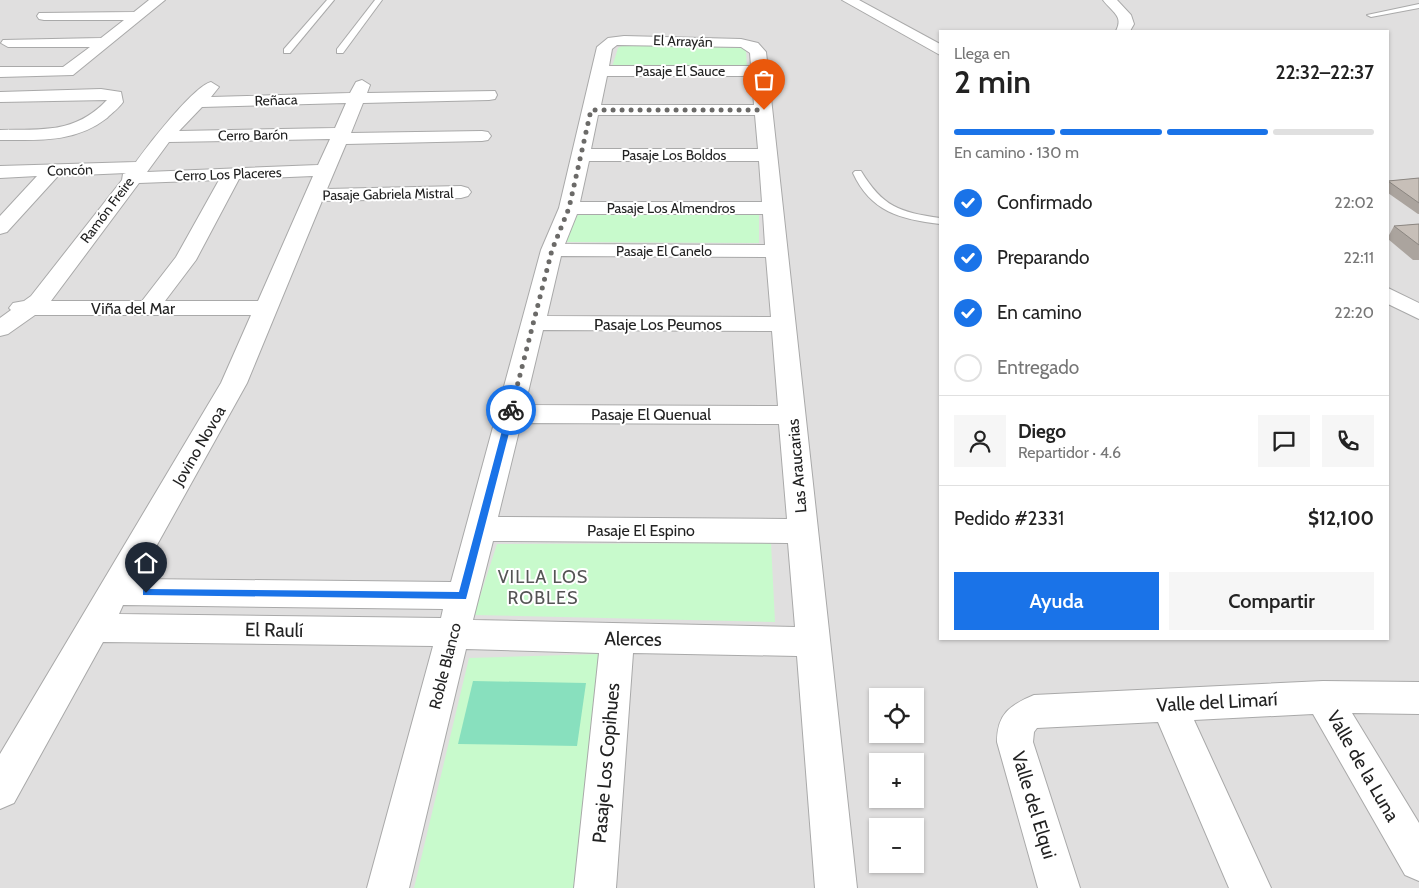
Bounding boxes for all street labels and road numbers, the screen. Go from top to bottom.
street label: El Arrayán [653,31,713,51]
street label: Pasaje El Sauce [635,62,725,80]
street label: Reñaca [254,90,298,110]
street label: Cerro Barón [218,125,288,145]
street label: Pasaje Los Boldos [622,146,726,164]
street label: Concón [47,160,93,180]
street label: Cerro Los Placeres [174,163,282,185]
street label: Ramón Freire [76,173,138,247]
street label: Pasaje Gabriela Mistral [322,184,454,204]
street label: Pasaje Los Almendros [607,199,735,217]
street label: Pasaje El Canelo [616,242,712,260]
street label: Viña del Mar [91,299,176,318]
street label: Pasaje Los Peumos [594,315,722,334]
street label: Jovino Novoa [168,402,230,490]
street label: Pasaje El Quenual [591,405,711,424]
street label: Las Araucarias [783,418,811,514]
street label: Pasaje El Espino [587,521,695,540]
street label: El Raulí [245,618,303,642]
street label: Roble Blanco [425,621,465,711]
street label: Alerces [604,627,662,651]
street label: Pasaje Los Copihues [588,682,624,844]
street label: Valle del Limarí [1156,687,1278,717]
street label: Valle de la Luna [1322,706,1404,826]
street label: Valle del Elqui [1007,748,1061,862]

